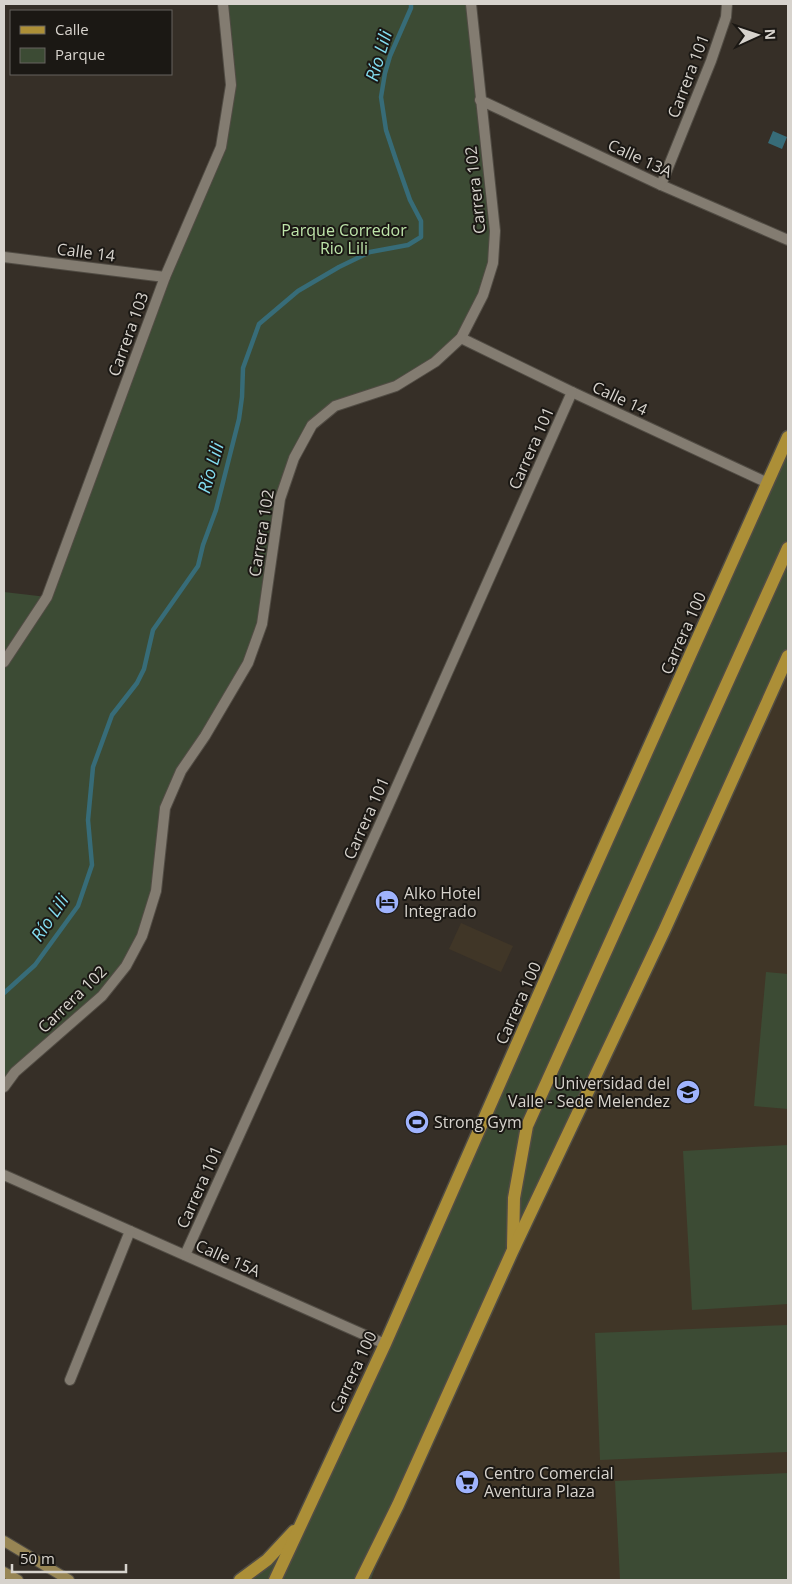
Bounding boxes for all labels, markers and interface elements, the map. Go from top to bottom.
legend [10,10,172,75]
north arrow [732,10,782,60]
text: Calle [55,19,89,39]
water label: Río Lili [359,27,397,84]
text: N [761,28,780,40]
street label: Carrera 101 [662,31,714,121]
text: Parque [55,44,105,64]
street label: Calle 13A [604,134,677,183]
street label: Carrera 102 [459,145,491,235]
park label: Parque Corredor Rio Lili [281,219,407,259]
street label: Calle 14 [56,238,116,266]
street label: Carrera 103 [103,289,153,379]
street label: Calle 14 [589,376,651,420]
street label: Carrera 101 [503,403,559,493]
water label: Río Lili [191,439,229,496]
street label: Carrera 102 [243,488,279,578]
street label: Carrera 100 [655,588,711,678]
street label: Carrera 101 [338,773,394,863]
place label: Alko Hotel Integrado [404,882,481,922]
water label: Río Lili [25,889,74,946]
hotel icon: Alko Hotel Integrado [374,889,400,915]
street label: Carrera 100 [490,958,546,1048]
street label: Carrera 102 [33,961,111,1037]
place label: Universidad del Valle - Sede Melendez [508,1072,670,1112]
school or university icon: Universidad del Valle - Sede Melendez [675,1079,701,1105]
sports icon: Strong Gym [404,1109,430,1135]
place label: Strong Gym [434,1111,522,1133]
street label: Carrera 101 [171,1142,227,1232]
street label: Calle 15A [192,1234,265,1282]
street label: Carrera 100 [324,1327,382,1417]
place label: Centro Comercial Aventura Plaza [484,1462,614,1502]
supermarket icon: Centro Comercial Aventura Plaza [454,1469,480,1495]
scale bar [12,1542,126,1574]
text: 50 m [20,1548,55,1568]

